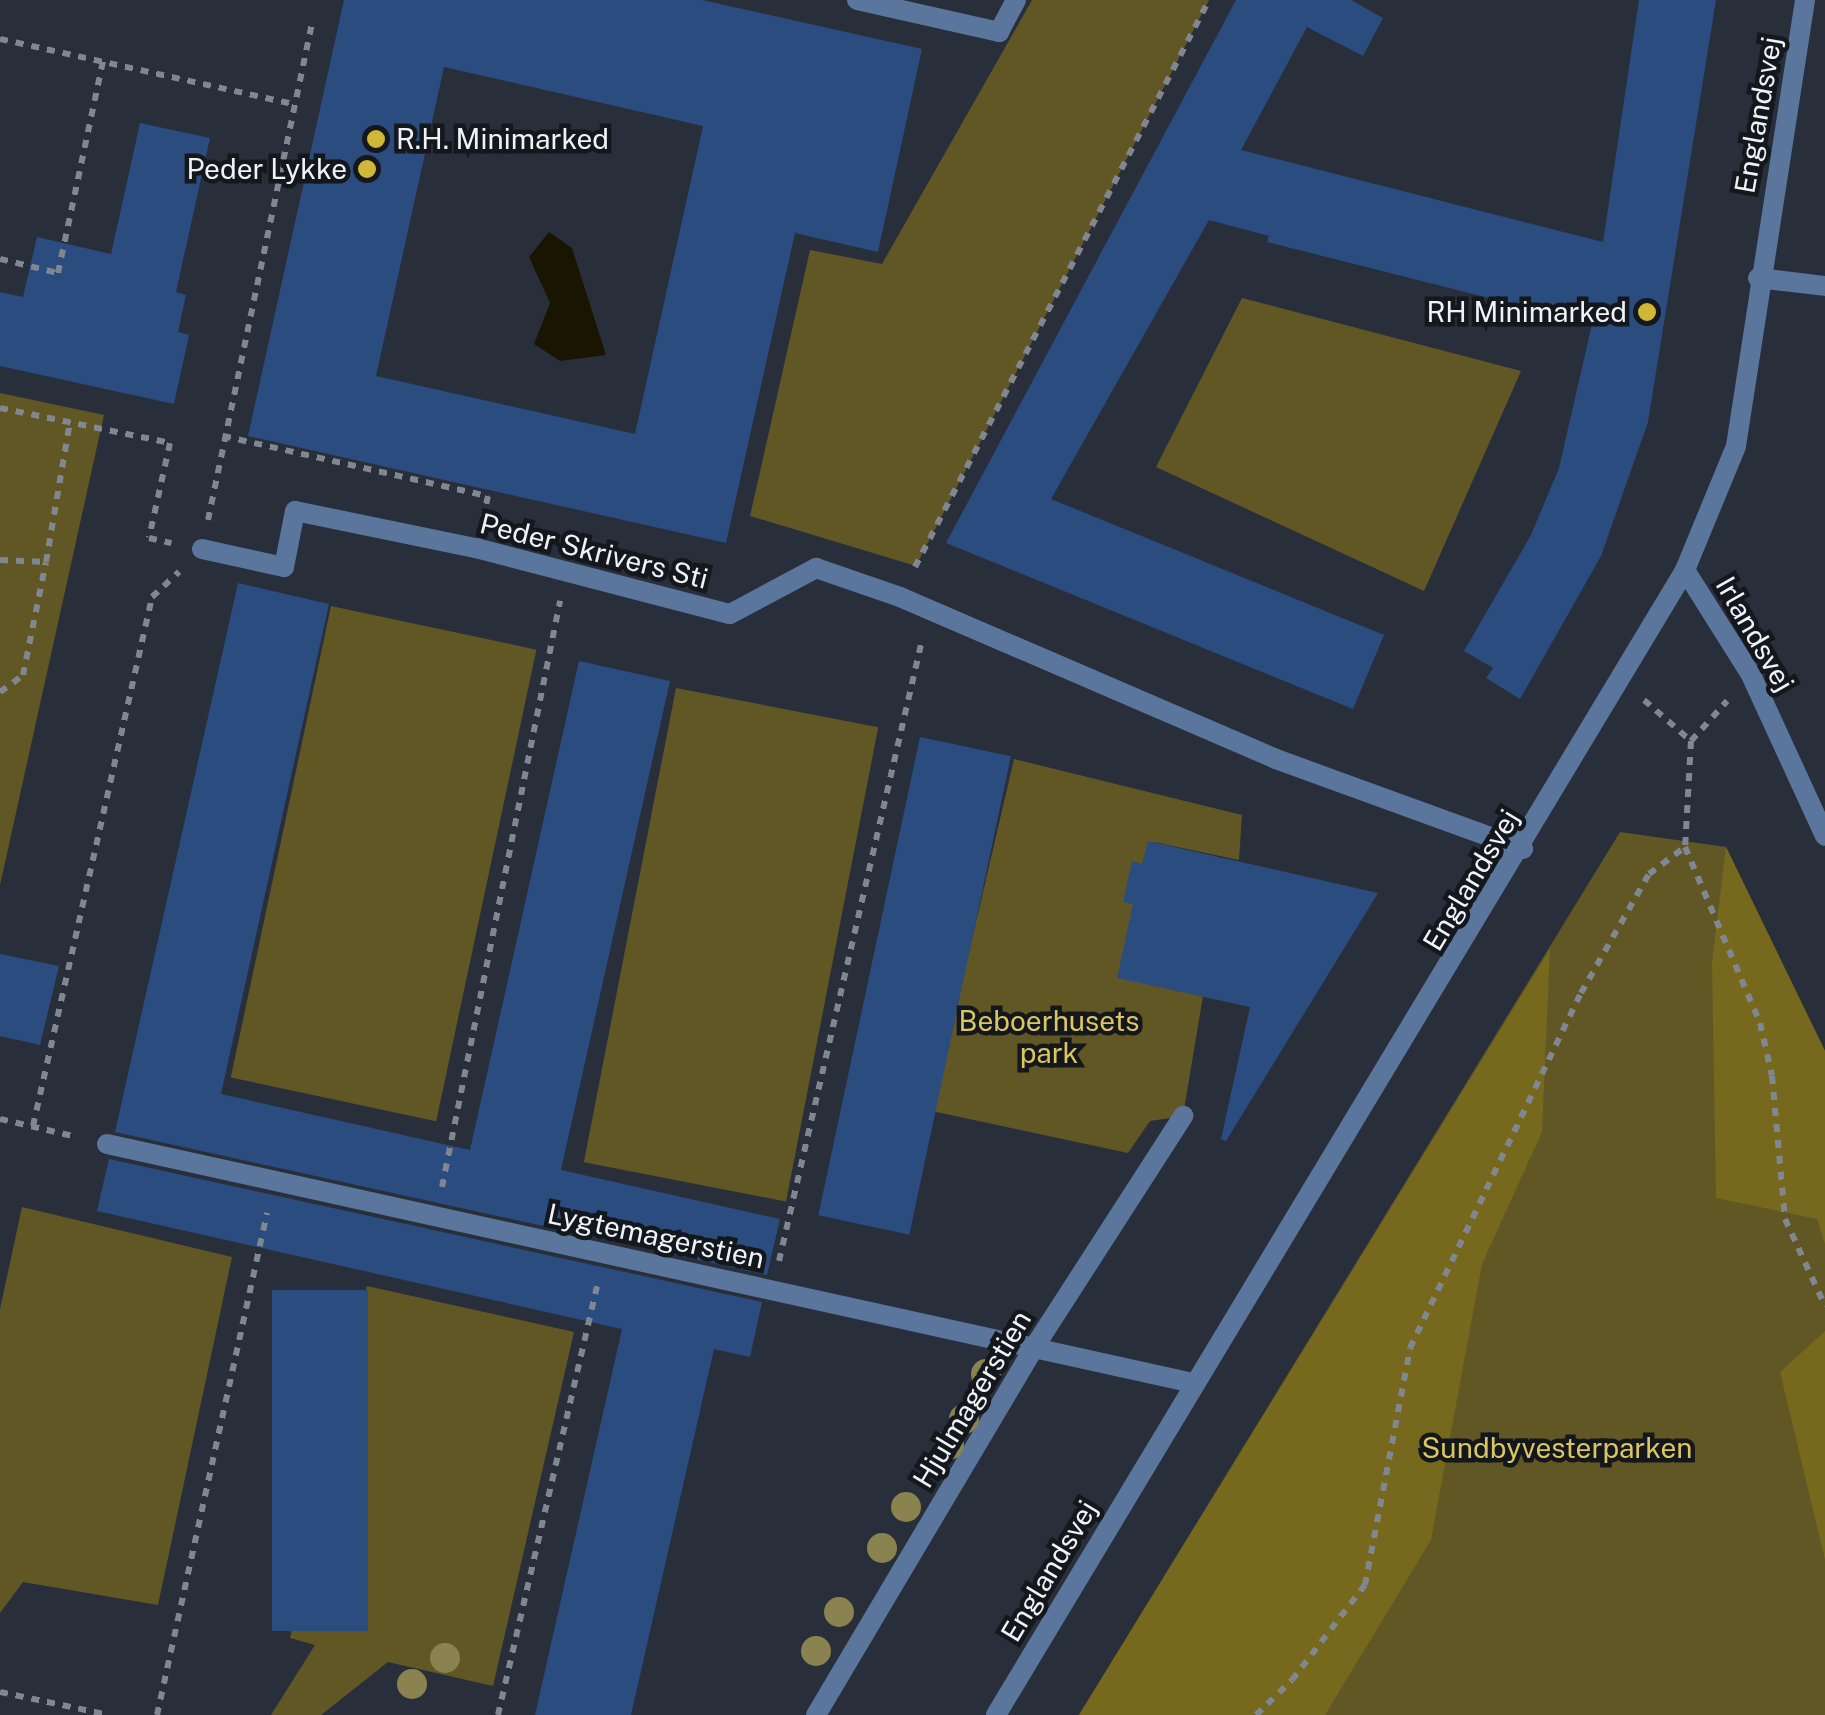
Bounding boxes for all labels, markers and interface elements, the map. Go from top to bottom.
street label: Englandsvej [1728,34,1788,196]
place label: R.H. Minimarked [396,122,609,156]
marker: R.H. Minimarked [365,128,387,150]
place label: Peder Lykke [187,152,347,186]
marker: Peder Lykke [356,158,378,180]
place label: RH Minimarked [1426,295,1627,329]
marker: RH Minimarked [1636,301,1658,323]
street label: Peder Skrivers Sti [477,506,711,596]
street label: Irlandsvej [1709,571,1801,697]
street label: Englandsvej [1416,803,1526,957]
park label: Beboerhusets park [959,1004,1139,1070]
street label: Lygtemagerstien [545,1197,767,1275]
street label: Hjulmagerstien [906,1304,1038,1494]
park label: Sundbyvesterparken [1422,1431,1692,1465]
street label: Englandsvej [994,1494,1104,1648]

